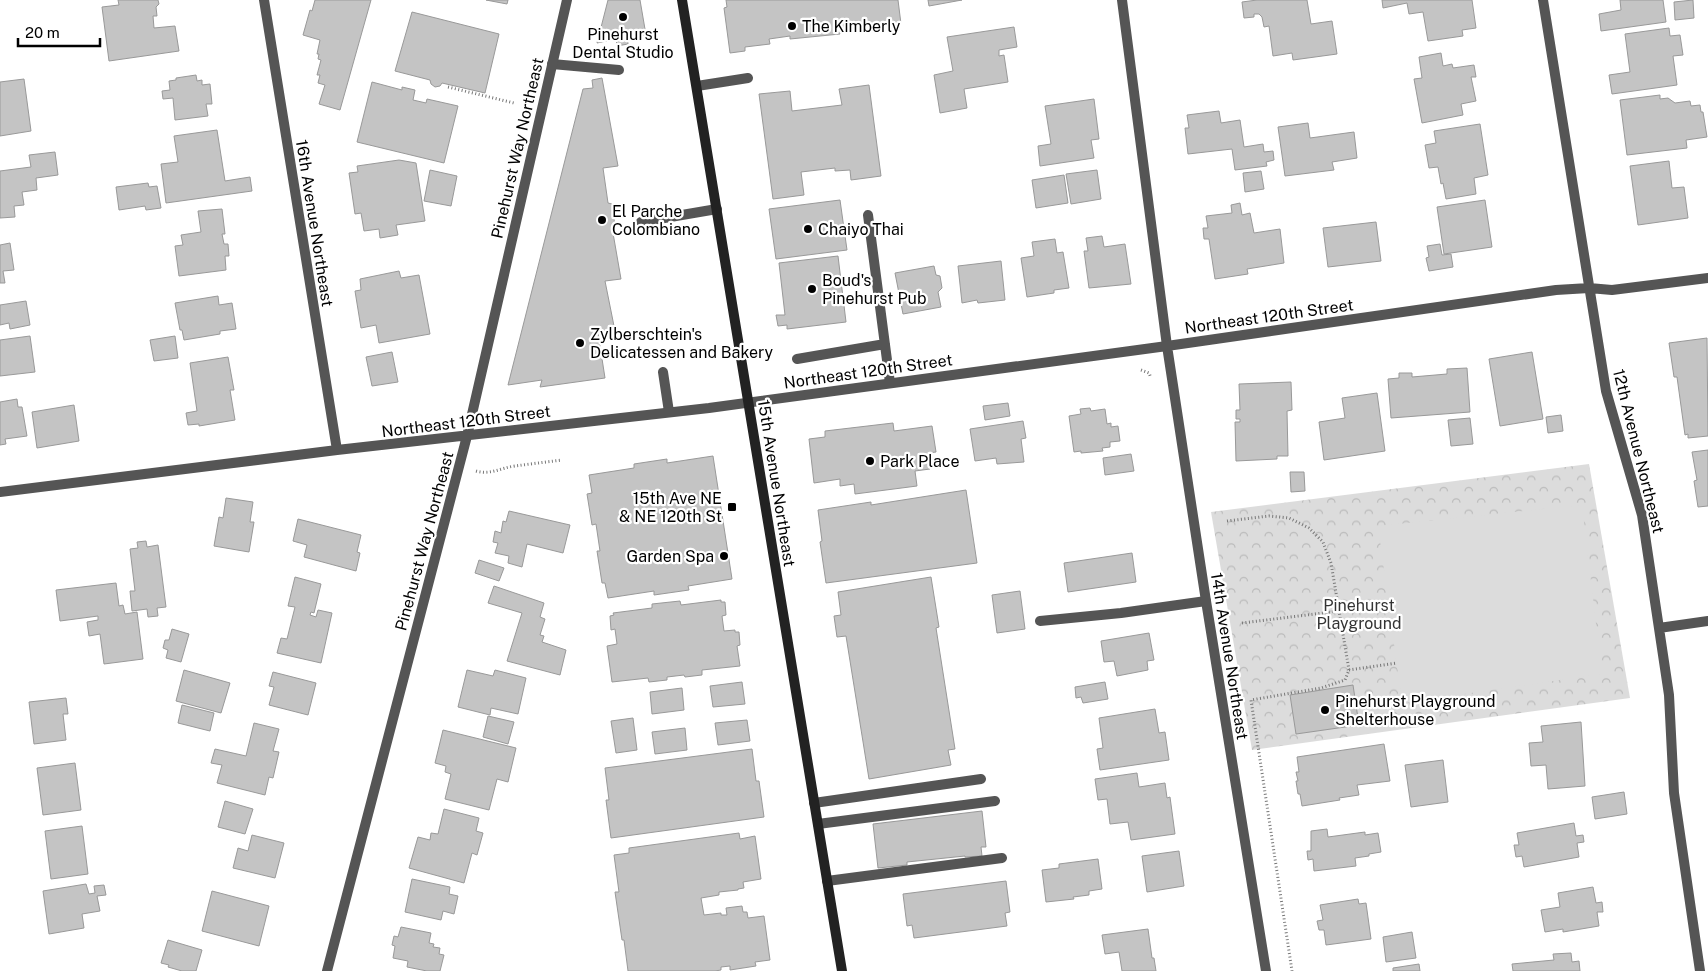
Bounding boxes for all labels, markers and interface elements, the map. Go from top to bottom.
marker: Pinehurst Dental Studio [617,11,629,23]
scale bar [18,15,100,47]
place label: The Kimberly [802,17,901,36]
marker: The Kimberly [786,20,798,32]
text: 20 m [25,24,60,41]
place label: Pinehurst Dental Studio [572,25,674,62]
street label: Pinehurst Way Northeast [487,56,548,240]
street label: 16th Avenue Northeast [292,138,337,308]
place label: El Parche Colombiano [612,202,700,239]
marker: El Parche Colombiano [596,214,608,226]
place label: Chaiyo Thai [818,220,904,239]
marker: Chaiyo Thai [802,223,814,235]
place label: Boud's Pinehurst Pub [822,271,926,308]
marker: Boud's Pinehurst Pub [806,283,818,295]
street label: Northeast 120th Street [1184,295,1355,338]
place label: Zylberschtein's Delicatessen and Bakery [590,325,774,362]
marker: Zylberschtein's Delicatessen and Bakery [574,337,586,349]
street label: Northeast 120th Street [783,350,954,393]
street label: 12th Avenue Northeast [1609,367,1668,535]
street label: 15th Avenue Northeast [754,398,799,568]
street label: Northeast 120th Street [380,402,552,441]
street label: Pinehurst Way Northeast [391,449,458,633]
place label: Park Place [880,452,960,471]
marker: Park Place [864,455,876,467]
place label: 15th Ave NE & NE 120th St [619,489,722,526]
marker: 15th Ave NE & NE 120th St [726,501,738,513]
place label: Garden Spa [627,547,714,566]
marker: Garden Spa [718,550,730,562]
street label: 14th Avenue Northeast [1207,571,1252,741]
park label: Pinehurst Playground [1316,596,1402,633]
place label: Pinehurst Playground Shelterhouse [1335,692,1496,729]
marker: Pinehurst Playground Shelterhouse [1319,704,1331,716]

